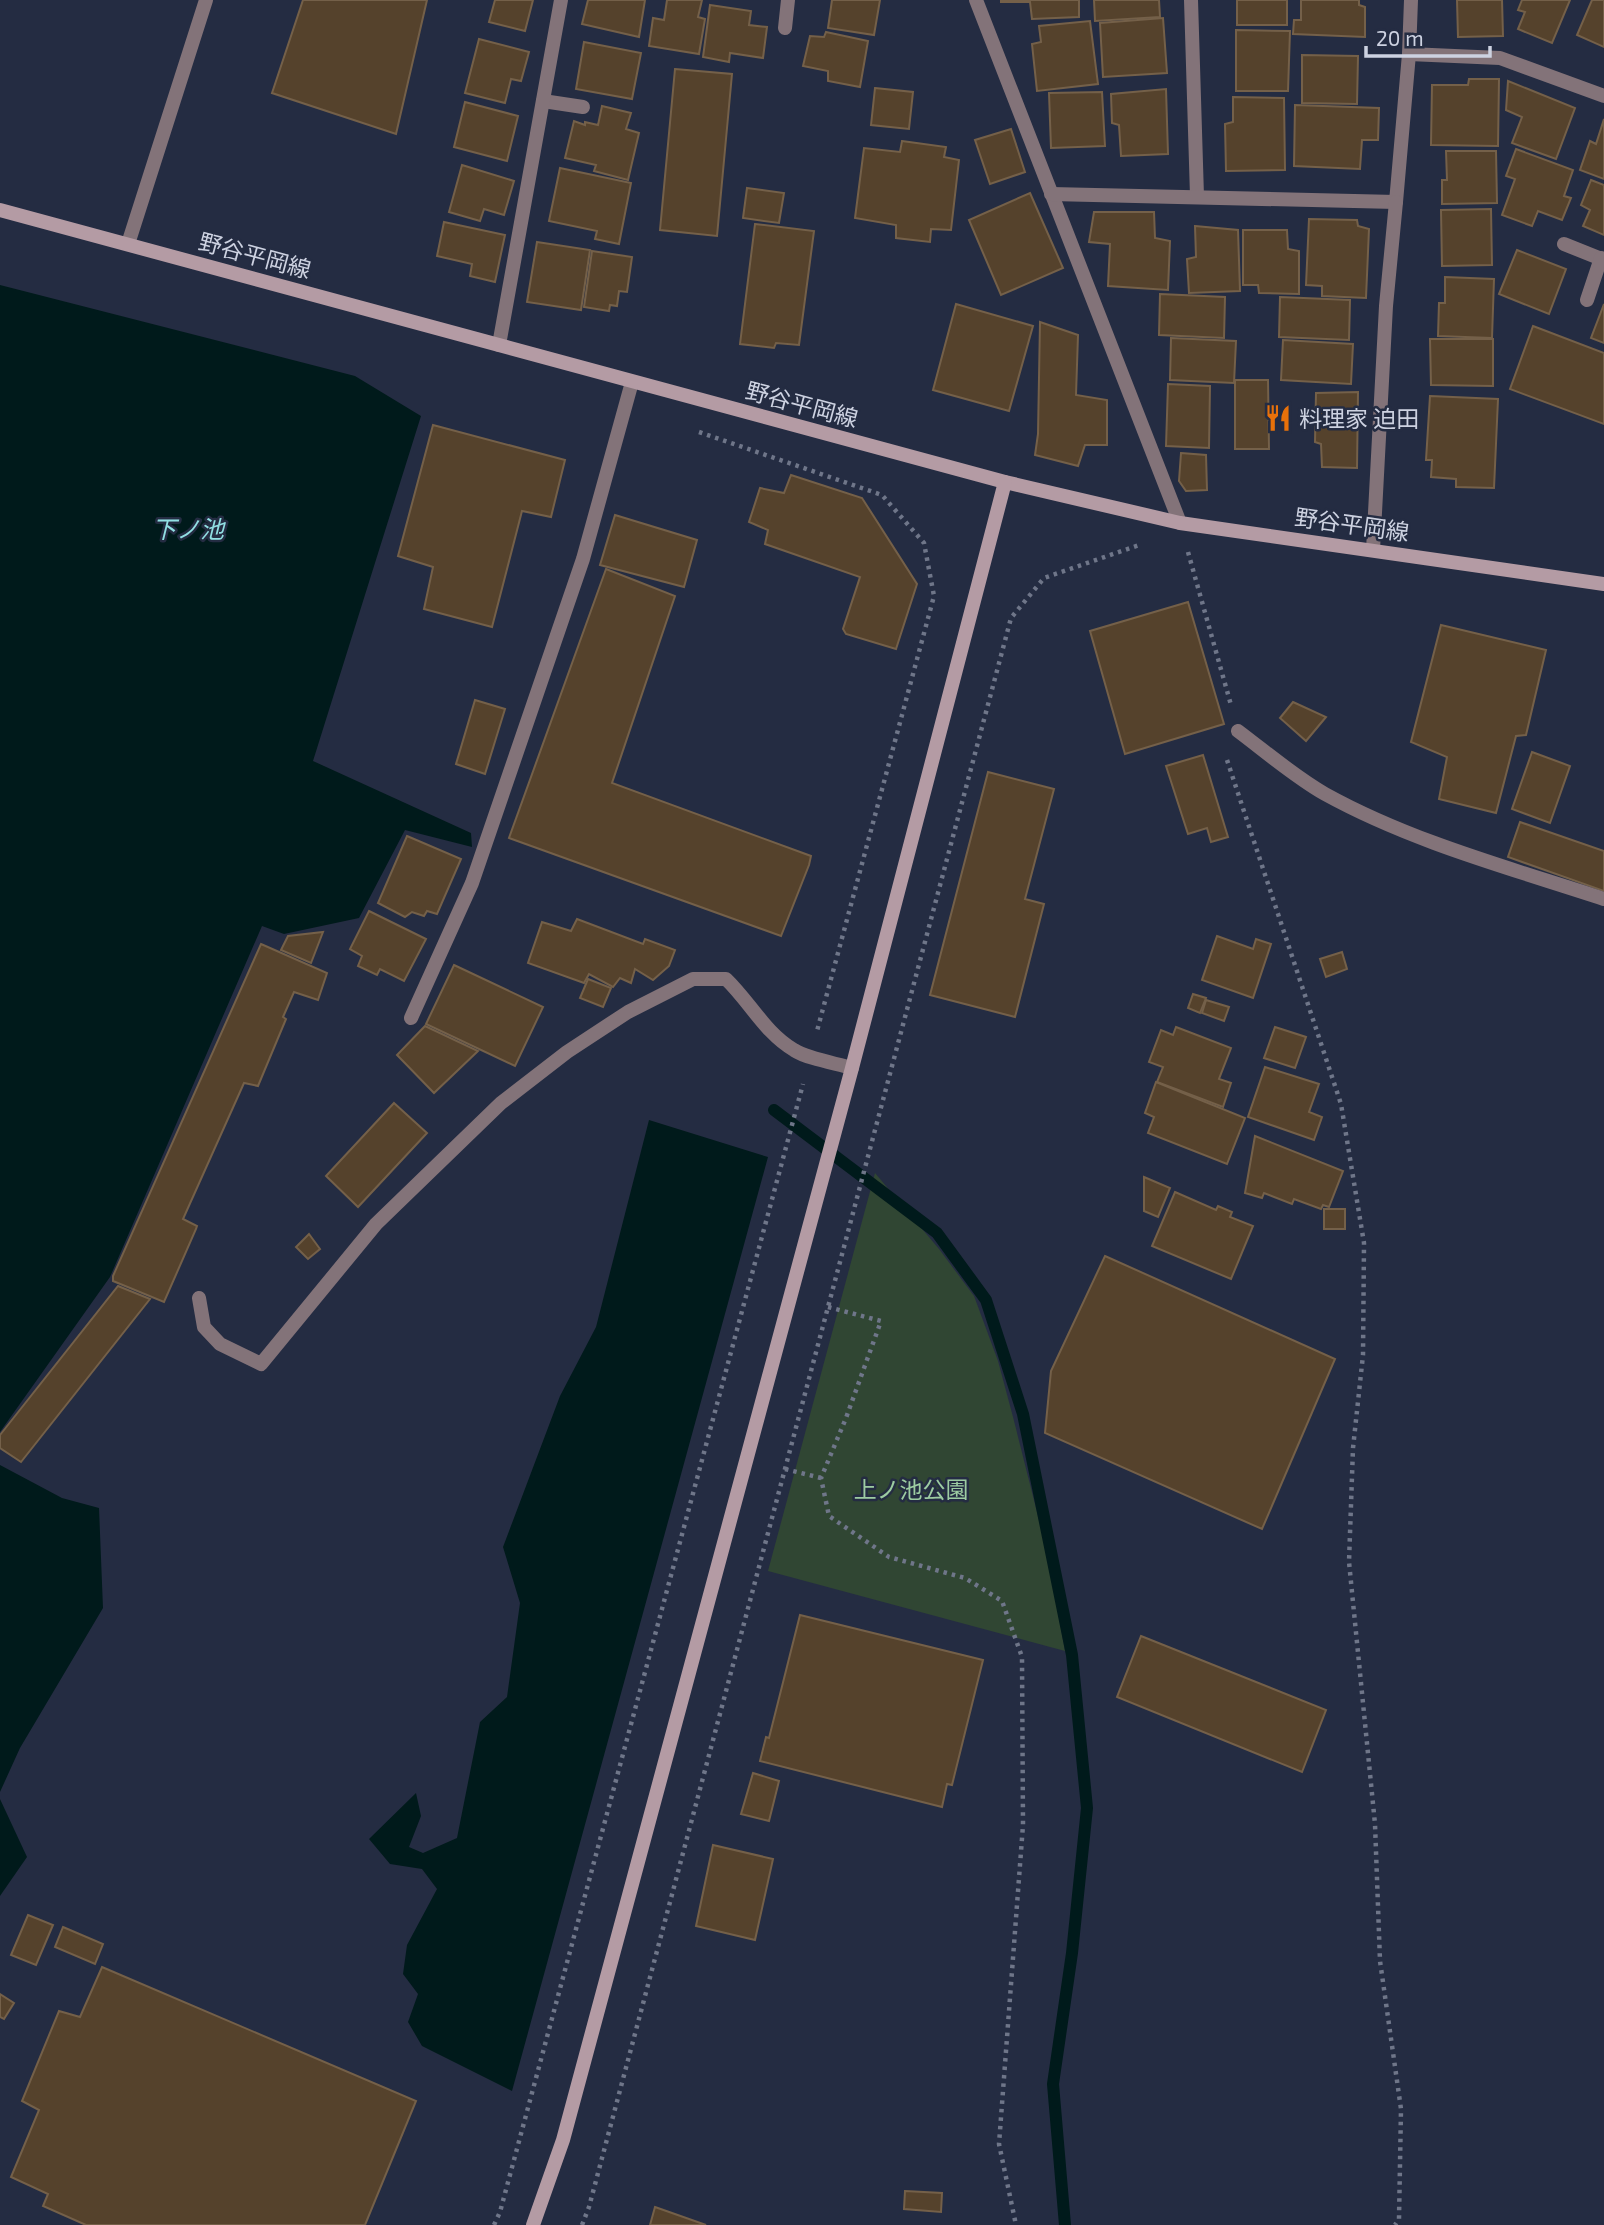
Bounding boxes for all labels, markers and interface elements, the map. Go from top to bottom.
scale bar [1366,14,1490,58]
text: 20 m [1376,25,1424,50]
street label: 野谷平岡線 [196,227,314,283]
street label: 野谷平岡線 [743,376,861,432]
restaurant icon: 料理家 迫田 [1263,403,1293,433]
place label: 料理家 迫田 [1299,404,1419,432]
street label: 野谷平岡線 [1293,502,1411,546]
water label: 下ノ池 [152,514,226,543]
park label: 上ノ池公園 [854,1475,969,1503]

